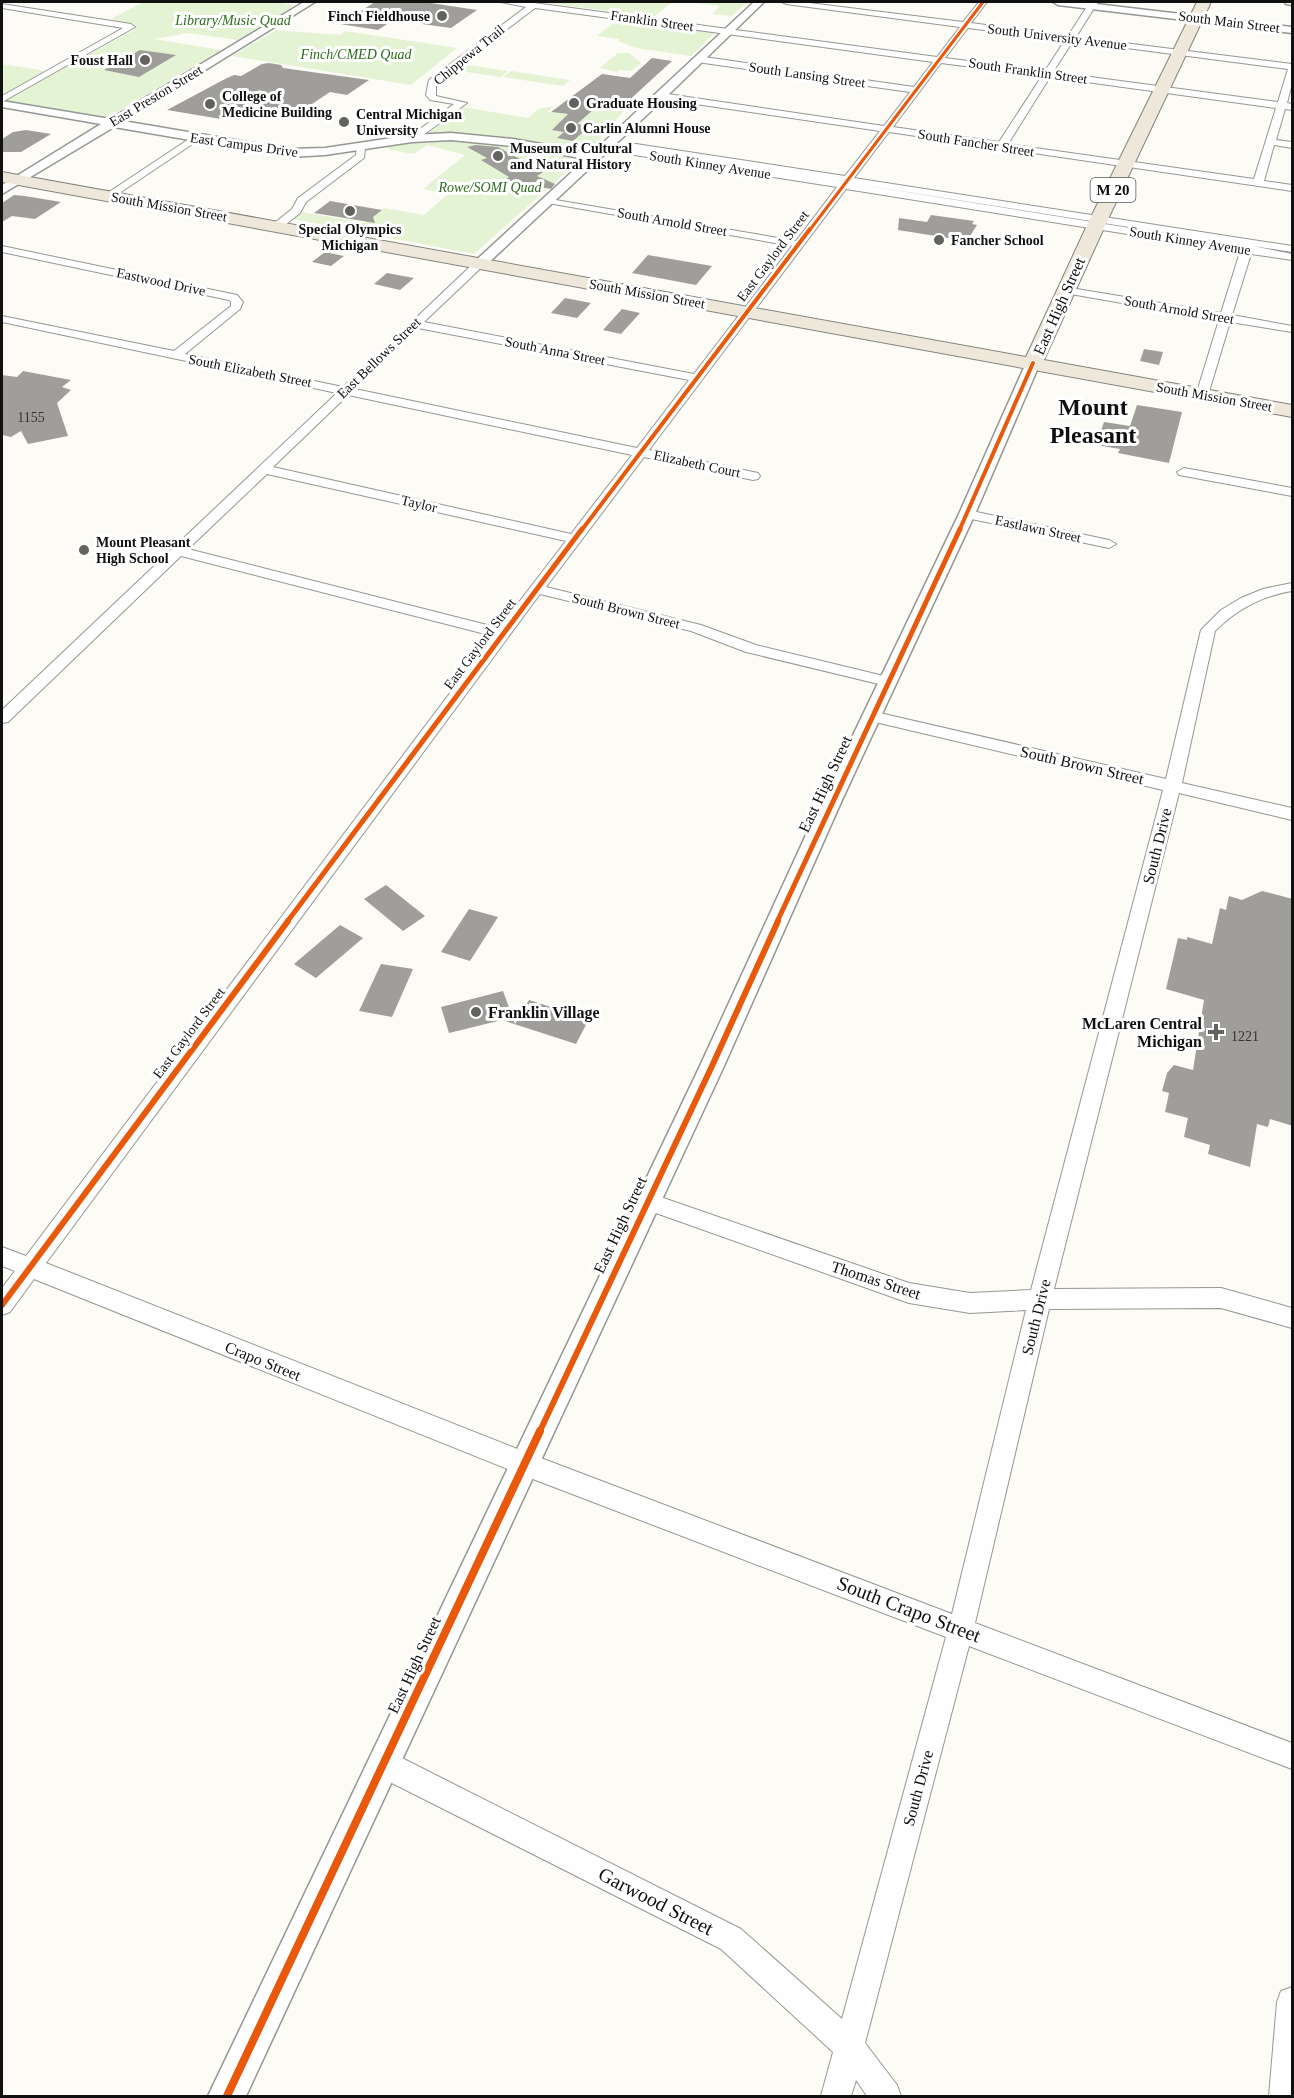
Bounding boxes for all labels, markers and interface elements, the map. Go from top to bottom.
street label: Franklin Street [610,8,695,34]
street label: South Main Street [1178,8,1281,36]
place label: Finch Fieldhouse [328,9,430,24]
marker: Finch Fieldhouse [435,9,449,23]
park label: Library/Music Quad [174,13,292,28]
street label: South University Avenue [986,21,1128,53]
street label: Chippewa Trail [431,22,508,88]
park label: Finch/CMED Quad [300,47,412,62]
place label: Foust Hall [70,53,133,68]
marker: Foust Hall [138,53,152,67]
street label: South Franklin Street [968,55,1088,87]
street label: South Lansing Street [748,59,866,91]
street label: East Preston Street [107,62,205,130]
place label: College of Medicine Building [222,89,332,120]
marker: Graduate Housing [567,96,581,110]
place label: Graduate Housing [586,96,697,111]
marker: College of Medicine Building [203,97,217,111]
place label: Central Michigan University [356,107,462,138]
marker: Central Michigan University [337,115,351,129]
marker: Carlin Alumni House [564,121,578,135]
place label: Carlin Alumni House [583,121,711,136]
street label: South Fancher Street [917,126,1035,160]
street label: East Campus Drive [189,130,299,160]
place label: Museum of Cultural and Natural History [510,141,632,172]
street label: South Kinney Avenue [648,148,772,182]
marker: Museum of Cultural and Natural History [491,149,505,163]
road number: M 20 [1090,178,1136,202]
park label: Rowe/SOMI Quad [437,180,543,195]
street label: South Mission Street [110,189,228,225]
marker: Special Olympics Michigan [343,204,357,218]
street label: South Arnold Street [616,205,728,239]
street label: East Gaylord Street [734,208,812,304]
place label: Special Olympics Michigan [298,222,402,253]
street label: South Kinney Avenue [1128,224,1252,258]
marker: Fancher School [932,233,946,247]
place label: Fancher School [951,233,1044,248]
street label: East High Street [1030,254,1089,358]
street label: Eastwood Drive [115,265,207,299]
street label: South Mission Street [588,276,706,312]
street label: South Arnold Street [1123,293,1235,327]
street label: East Bellows Street [334,314,424,401]
street label: South Anna Street [504,334,607,368]
street label: South Elizabeth Street [187,352,313,390]
street label: South Mission Street [1155,379,1273,415]
district label: Mount Pleasant [1050,394,1136,448]
house number: 1155 [17,410,45,425]
street label: Elizabeth Court [652,447,742,481]
street label: Taylor [400,493,439,515]
street label: Eastlawn Street [994,513,1082,545]
place label: Mount Pleasant High School [96,535,191,566]
marker: Mount Pleasant High School [77,543,91,557]
street label: South Brown Street [571,590,681,632]
street label: East Gaylord Street [441,596,519,692]
street label: East High Street [795,732,856,836]
street label: South Brown Street [1019,743,1146,788]
street label: South Drive [1139,806,1175,886]
street label: East Gaylord Street [150,985,228,1081]
place label: Franklin Village [488,1004,600,1022]
marker: Franklin Village [469,1005,483,1019]
place label: McLaren Central Michigan [1082,1015,1203,1051]
marker: McLaren Central Michigan [1207,1023,1225,1041]
house number: 1221 [1231,1029,1259,1044]
street label: East High Street [590,1173,651,1277]
street label: Thomas Street [829,1258,923,1303]
street label: South Drive [1018,1277,1054,1357]
street label: Crapo Street [222,1338,304,1385]
street label: South Crapo Street [834,1571,984,1648]
street label: East High Street [384,1613,445,1717]
street label: South Drive [900,1748,936,1828]
street label: Garwood Street [595,1863,718,1940]

